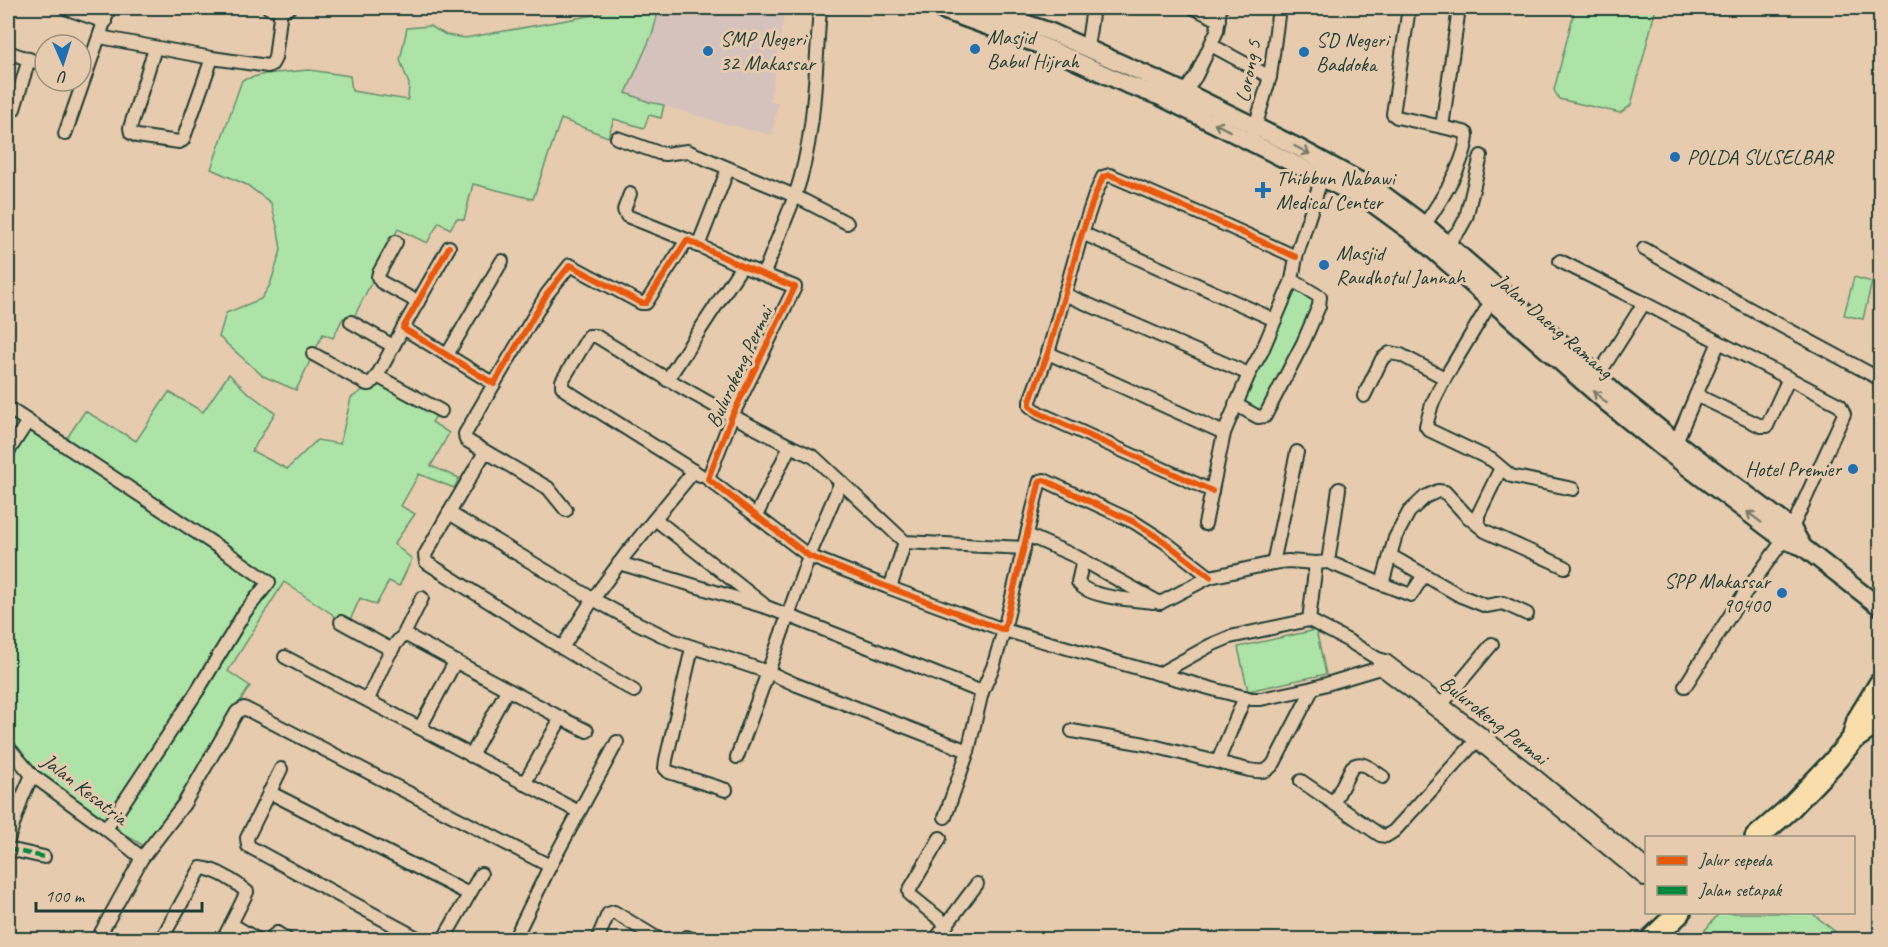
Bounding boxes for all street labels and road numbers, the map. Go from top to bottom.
street label: Lorong 5 [1229,36,1267,104]
street label: Jalan Daeng Ramang [1489,267,1620,386]
street label: Bulurokeng Permai [700,300,780,431]
street label: Bulurokeng Permai [1435,670,1556,772]
street label: Jalan Kesatria [36,747,135,832]

